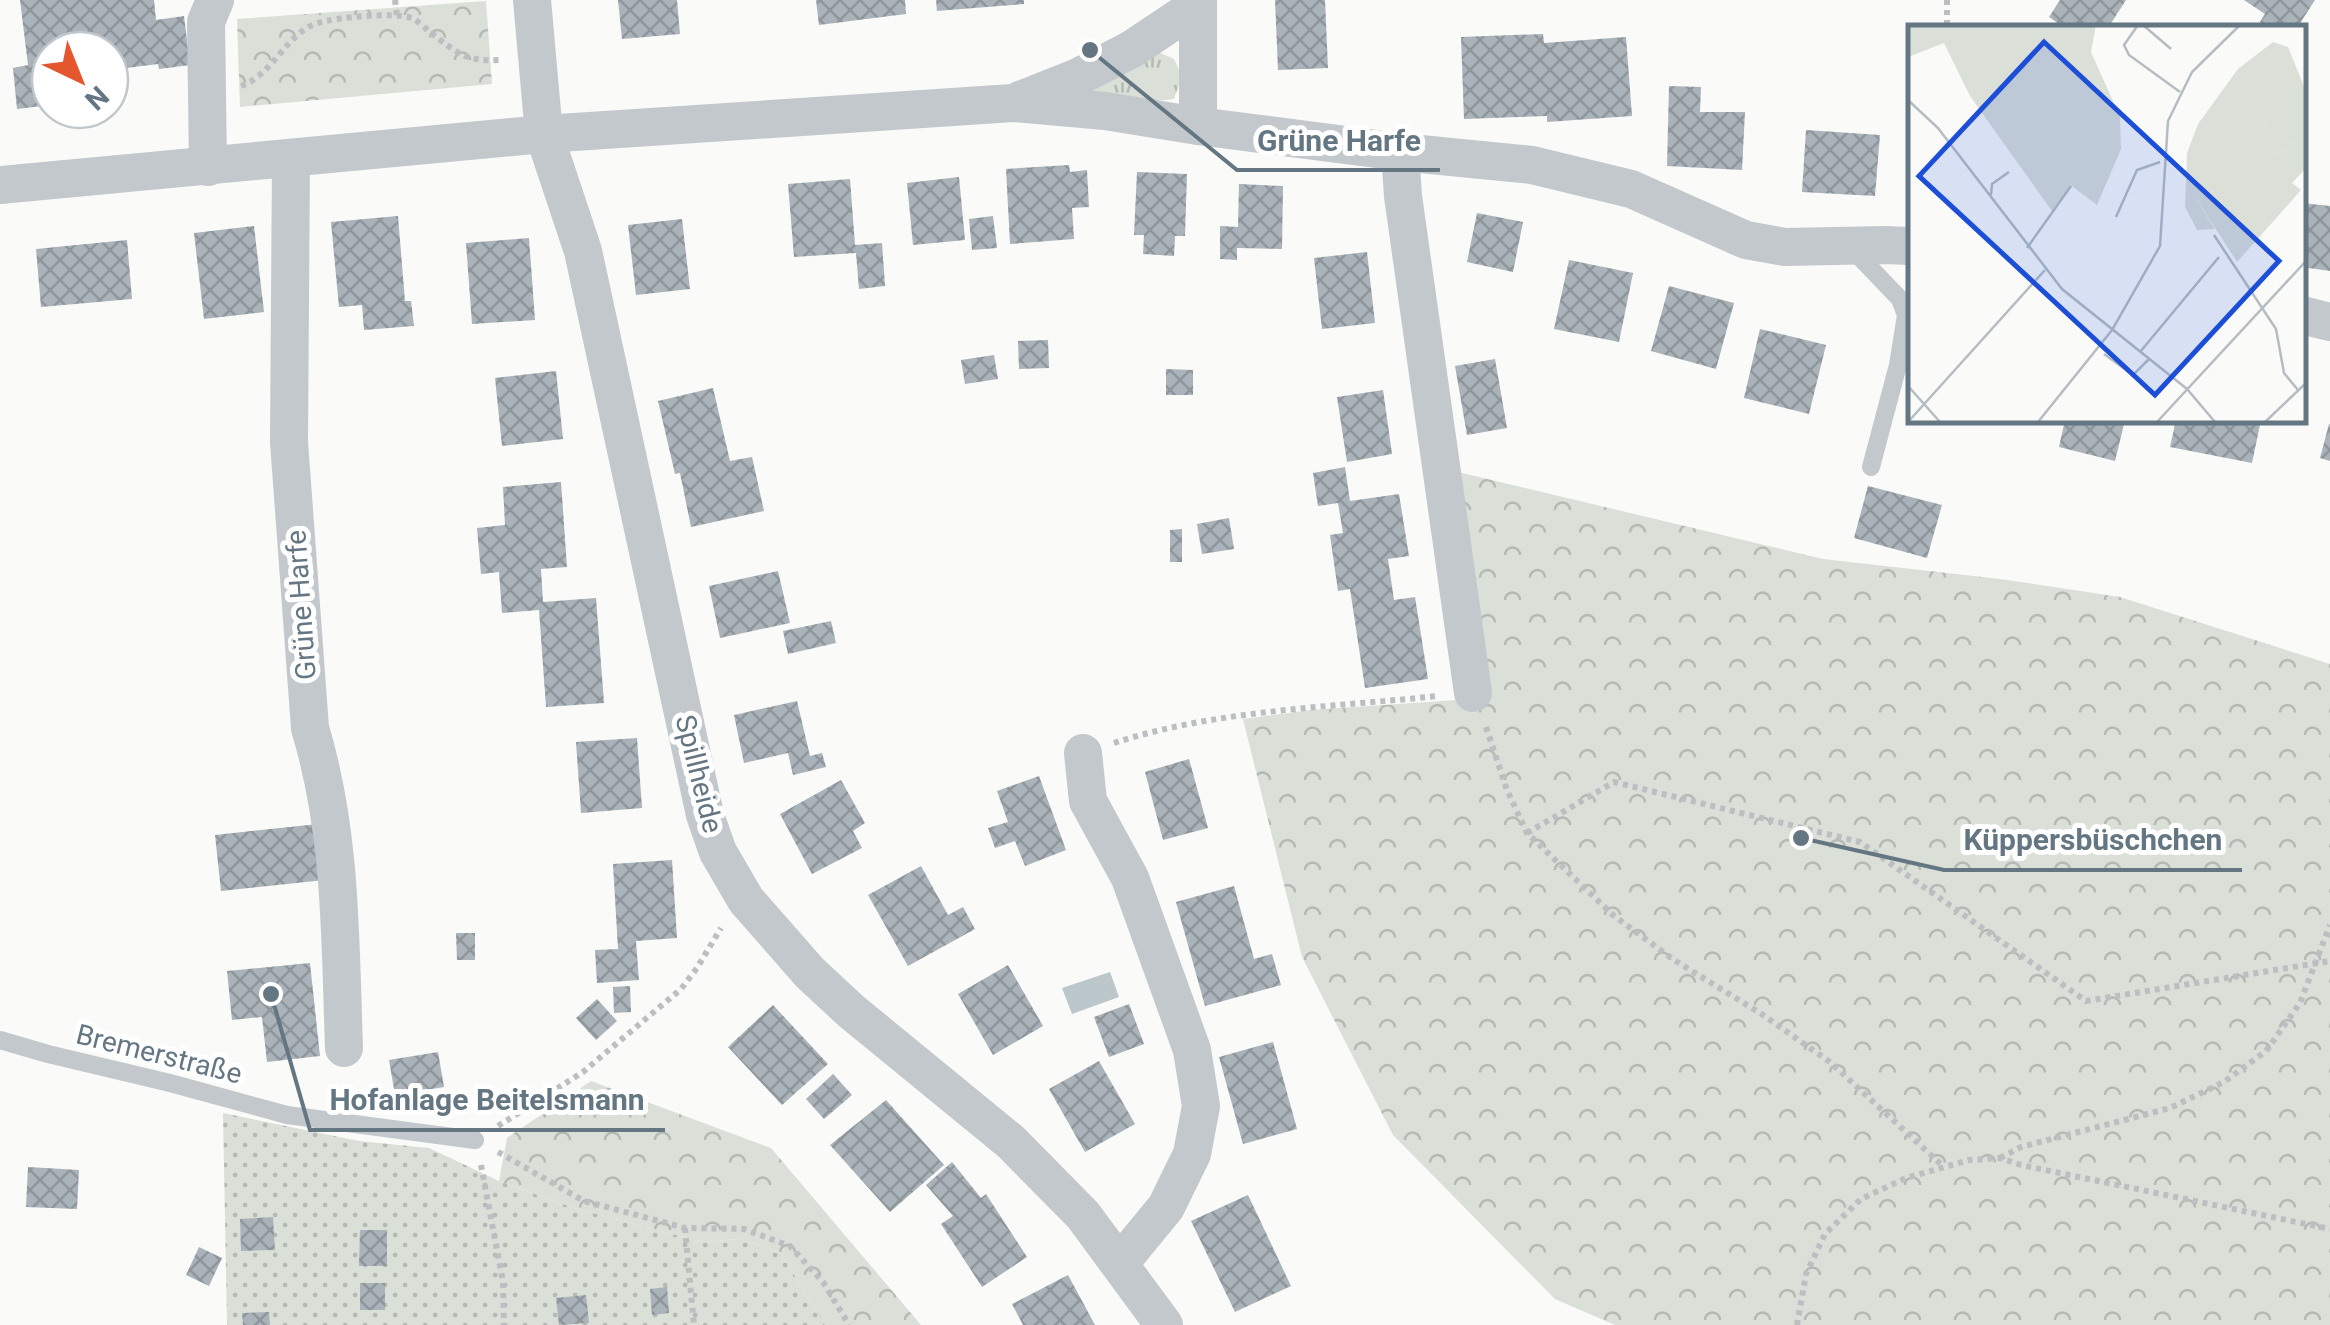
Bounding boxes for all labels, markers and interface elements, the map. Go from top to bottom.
inset map [1908,25,2305,422]
north arrow [30,30,130,130]
text: N [78,79,115,117]
callout: Grüne Harfe [1237,110,1440,170]
text: Grüne Harfe [1257,123,1421,158]
street label: Grüne Harfe [279,529,323,681]
street label: Spillheide [668,712,730,836]
callout: Küppersbüschchen [1944,810,2242,870]
text: Küppersbüschchen [1964,822,2222,857]
street label: Bremerstraße [73,1017,245,1091]
callout: Hofanlage Beitelsmann [310,1070,665,1130]
text: Hofanlage Beitelsmann [329,1082,645,1117]

